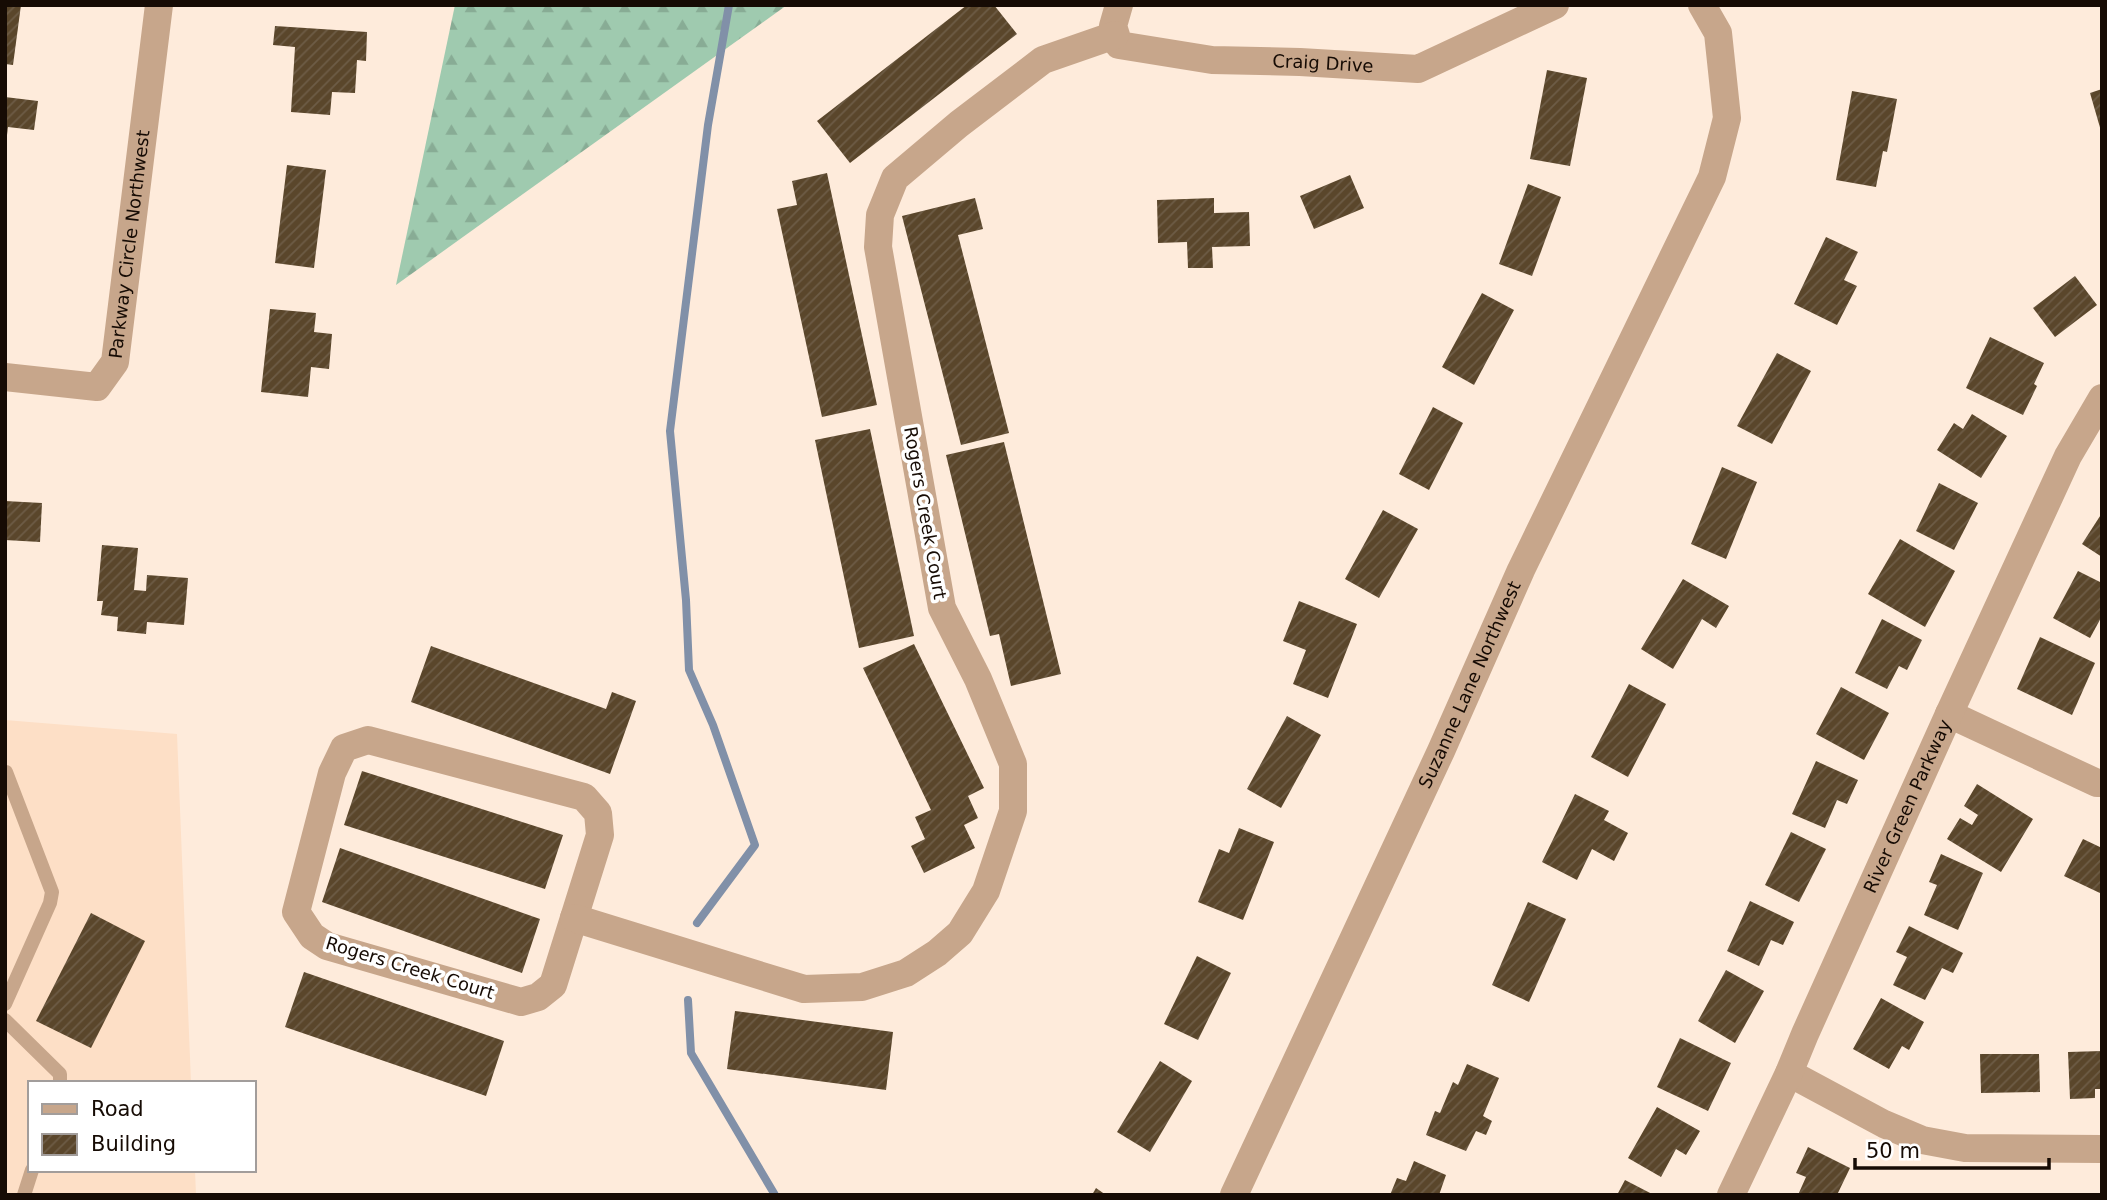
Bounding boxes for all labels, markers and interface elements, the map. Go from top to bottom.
street label: Craig Drive [1272,50,1374,76]
street label: Parkway Circle Northwest [105,129,154,360]
street label: Rogers Creek Court [900,425,951,601]
street label: Suzanne Lane Northwest [1414,578,1525,792]
street label: River Green Parkway [1859,716,1955,896]
street label: Rogers Creek Court [323,932,497,1003]
legend [28,1081,256,1172]
text: Road [91,1097,144,1121]
scale bar [1855,1126,2049,1170]
text: Building [91,1132,176,1156]
text: 50 m [1866,1139,1920,1163]

